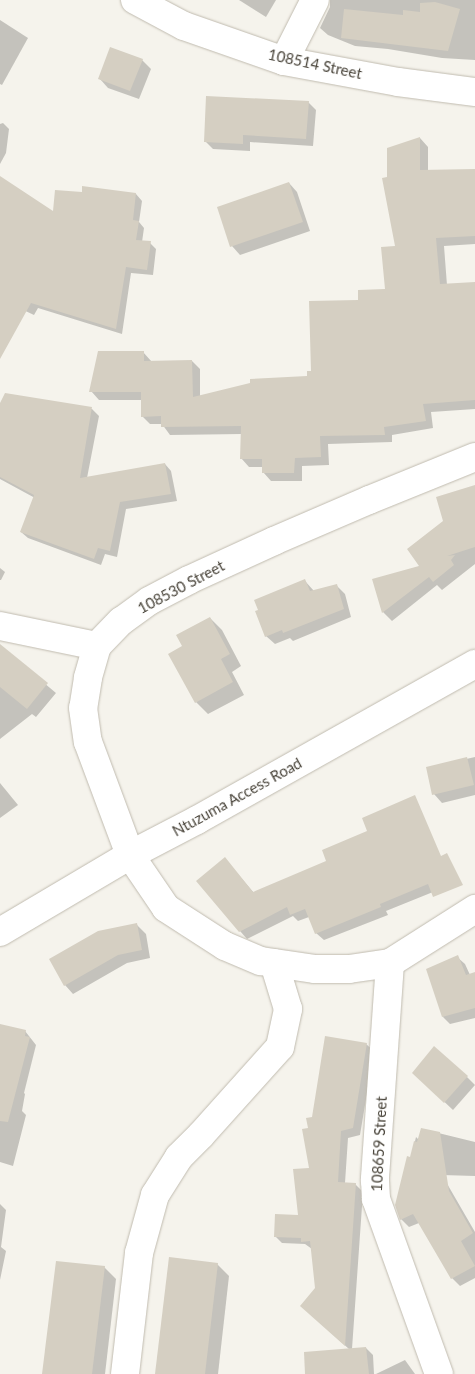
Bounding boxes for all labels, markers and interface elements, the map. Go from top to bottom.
street label: 108514 Street [266,45,364,83]
street label: 108530 Street [135,557,227,617]
street label: Ntuzuma Access Road [169,754,305,840]
street label: 108659 Street [368,1096,390,1192]

